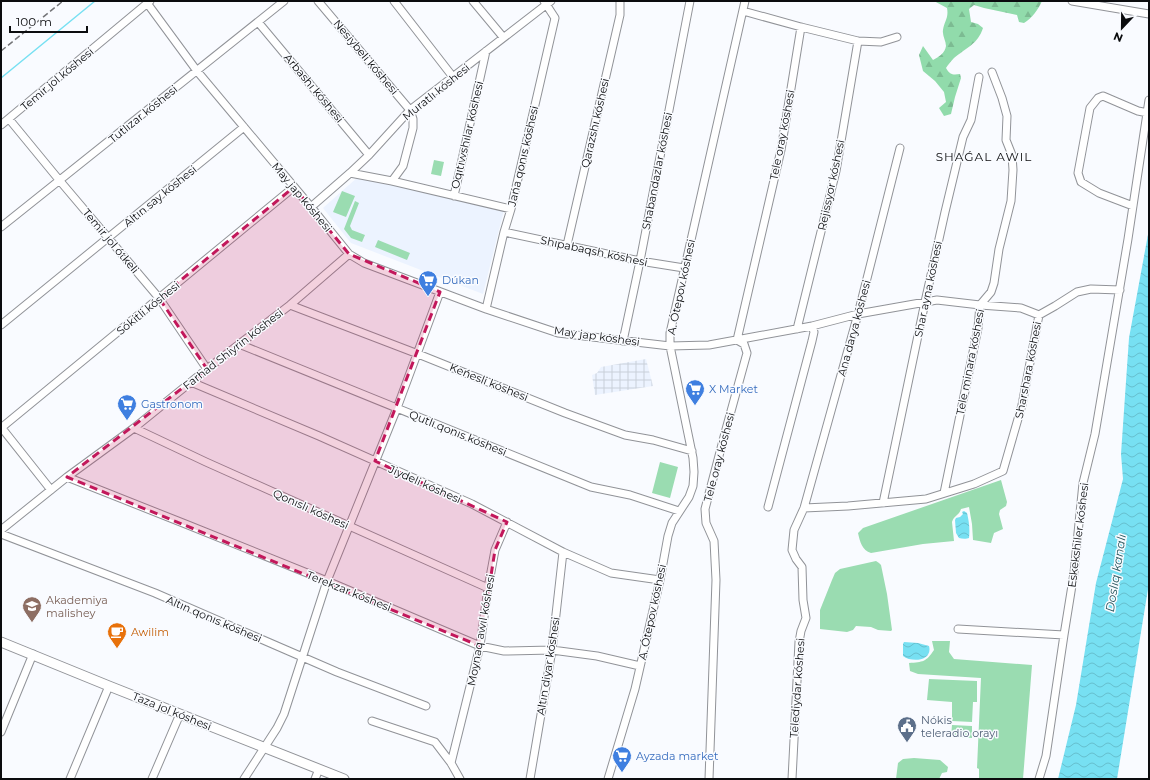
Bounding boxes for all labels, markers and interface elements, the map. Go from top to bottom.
scale bar [10,8,87,34]
north arrow [1102,8,1142,48]
text: 100 m [16,14,52,29]
street label: Nesiybeli kóshesi [331,17,402,97]
text: N [1112,29,1125,45]
street label: Temir jol kóshesi [18,44,96,114]
street label: Arbashı kóshesi [281,51,347,125]
street label: Muratlı kóshesi [399,61,473,123]
street label: Qarazshı kóshesi [578,77,612,169]
street label: Oqıtıwshılar kóshesi [448,80,486,190]
street label: Tutlızar kóshesi [106,82,180,146]
street label: Tele oray kóshesi [766,89,798,181]
street label: Jańa qonıs kóshesi [504,104,541,209]
street label: Shabandazlar kóshesi [639,111,675,231]
street label: Rejissyor kóshesi [815,138,847,232]
district label: SHAǴAL AWIL [936,149,1032,164]
street label: May jap kóshesi [269,159,335,235]
street label: Altın say kóshesi [121,162,199,230]
street label: Temir jol ótkeli [80,206,142,276]
street label: Shıpabaqsh kóshesi [539,233,649,269]
street label: A. Ótepov kóshesi [664,238,698,336]
street label: Shar ayna kóshesi [911,240,945,338]
supermarket icon: Dúkan [417,269,439,297]
place label: Dúkan [442,273,479,287]
street label: Sókitli kóshesi [114,278,183,338]
street label: Ana darya kóshesi [834,278,874,378]
street label: Farhad Shiyrin kóshesi [180,305,286,393]
street label: Tele minara kóshesi [953,308,987,416]
street label: Sharshara kóshesi [1012,320,1044,420]
street label: May jap kóshesi [553,323,641,349]
street label: Keńesli kóshesi [448,360,530,404]
supermarket icon: X Market [684,378,706,406]
place label: X Market [709,382,758,396]
supermarket icon: Gastronom [116,393,138,421]
place label: Gastronom [141,397,203,411]
street label: Qutlı qonıs kóshesi [407,407,509,459]
street label: Tele oray kóshesi [700,411,738,503]
street label: Jiydeli kóshesi [386,461,464,506]
street label: Eskekshiler kóshesi [1065,482,1091,588]
street label: Qonıslı kóshesi [271,486,351,532]
water label: Doslıq kanalı [1102,533,1129,613]
street label: A. Ótepov kóshesi [635,563,669,661]
street label: Terekzar kóshesi [305,568,393,614]
street label: Moynaq awıl kóshesi [464,573,498,687]
place label: Akademiya malishey [46,593,108,620]
street label: Altın qonıs kóshesi [164,593,264,645]
school or university icon: Akademiya malishey [21,595,43,623]
street label: Altın diyar kóshesi [533,616,563,716]
cafe icon: Awilim [106,621,128,649]
place label: Awilim [131,625,169,639]
street label: Telediydar kóshesi [787,637,807,739]
street label: Taza jol kóshesi [130,689,214,733]
place label: Nókis teleradio orayı [921,713,998,740]
public building icon: Nókis teleradio orayı [896,715,918,743]
supermarket icon: Ayzada market [611,745,633,773]
place label: Ayzada market [636,749,719,763]

